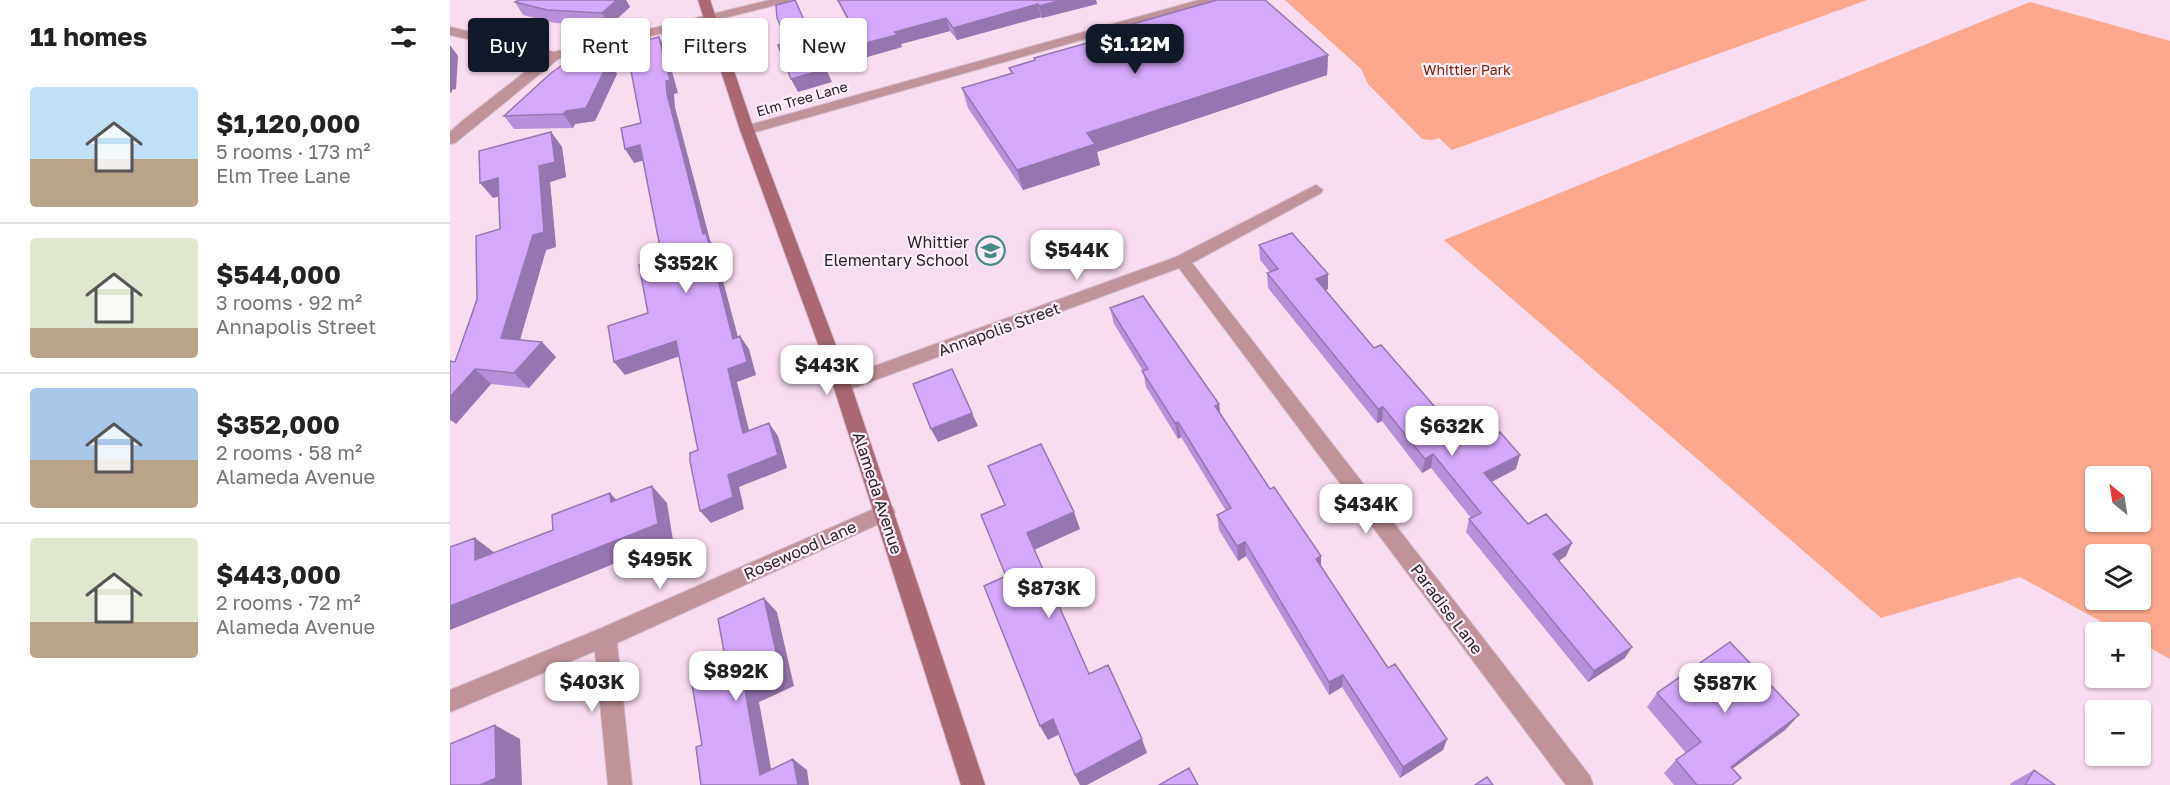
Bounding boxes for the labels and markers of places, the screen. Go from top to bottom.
pin: $1.12M [1086,24,1184,75]
pin: $544K [1035,230,1119,281]
place label: Whittier Elementary School [824,232,969,270]
school or university icon: Whittier Elementary School [974,235,1006,267]
pin: $352K [644,243,728,294]
pin: $443K [785,345,869,396]
pin: $632K [1410,406,1494,457]
pin: $434K [1324,484,1408,535]
pin: $495K [618,539,702,590]
pin: $873K [1007,568,1091,619]
pin: $892K [694,651,778,702]
pin: $403K [550,662,634,713]
pin: $587K [1683,663,1767,714]

